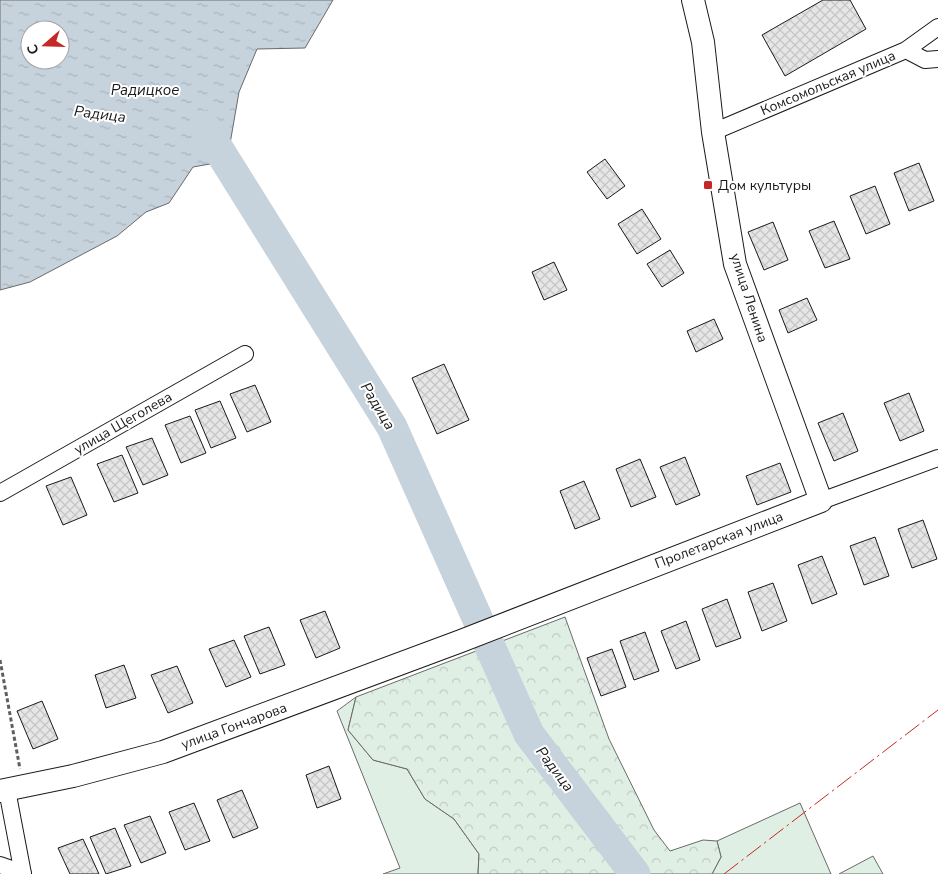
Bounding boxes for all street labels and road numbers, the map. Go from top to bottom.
street label: Комсомольская улица [758,46,898,120]
street label: улица Ленина [726,251,772,345]
street label: улица Щеголева [71,387,175,459]
street label: Пролетарская улица [652,507,786,573]
street label: улица Гончарова [178,698,290,754]

